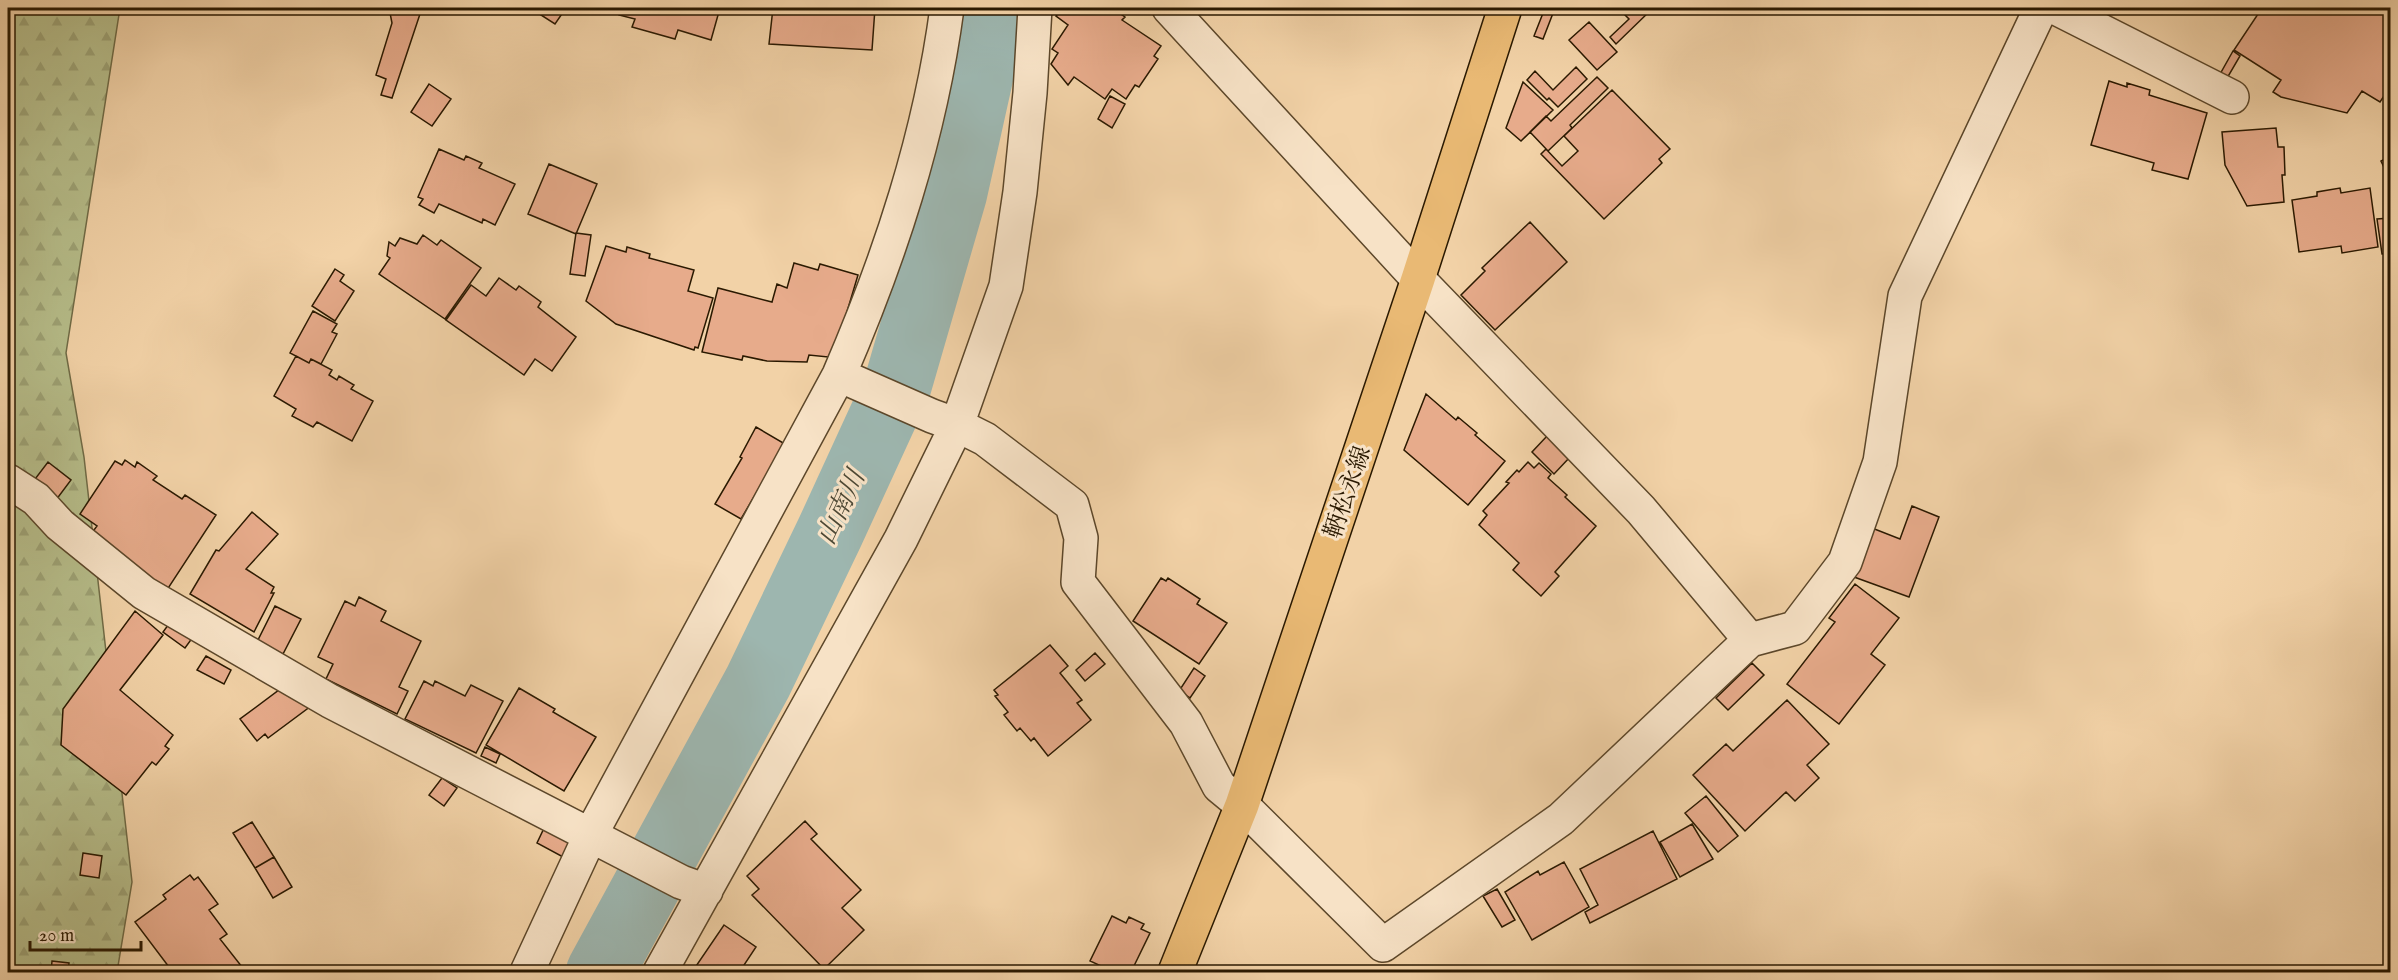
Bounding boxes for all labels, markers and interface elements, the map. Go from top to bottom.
street label: 鞆松永線 [1318,442,1379,543]
water label: 山南川 [810,463,874,550]
scale bar [30,914,141,952]
text: 20 m [39,925,74,948]

